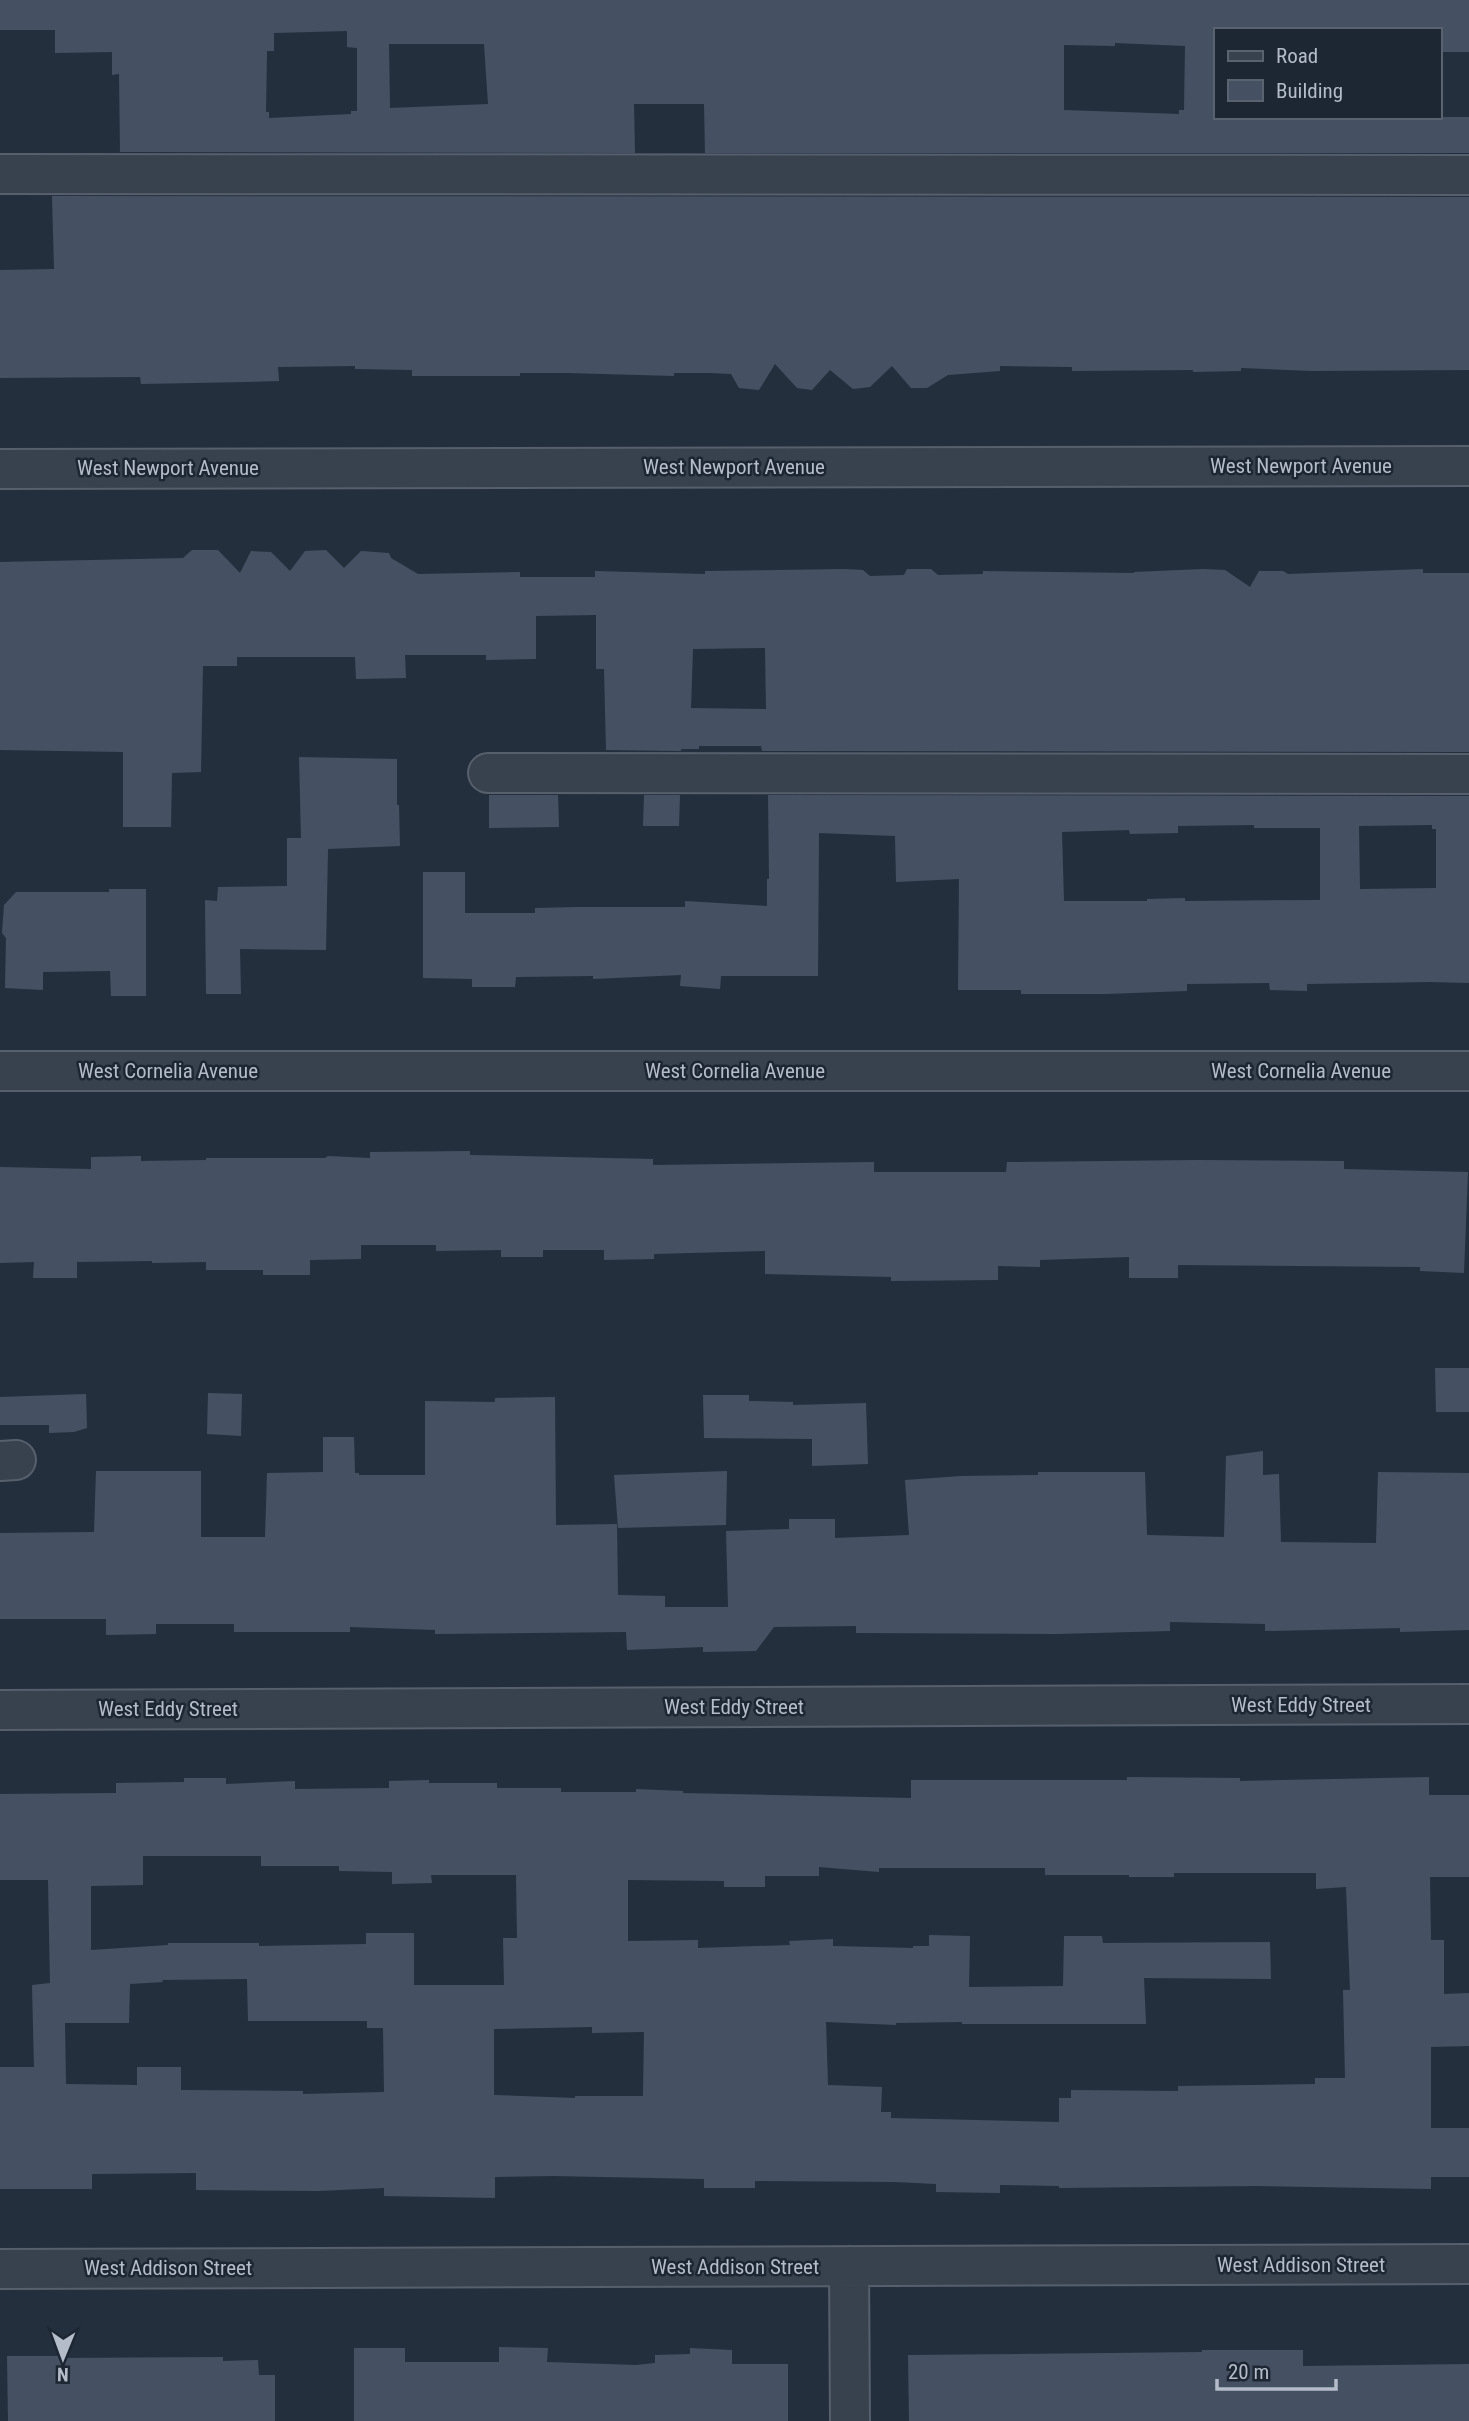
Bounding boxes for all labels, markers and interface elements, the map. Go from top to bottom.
legend [1214,28,1441,119]
text: Road [1276,44,1318,68]
text: Building [1276,79,1343,103]
street label: West Newport Avenue [1210,454,1392,478]
street label: West Newport Avenue [643,455,825,479]
street label: West Newport Avenue [77,456,259,480]
street label: West Cornelia Avenue [78,1059,258,1083]
street label: West Cornelia Avenue [645,1059,825,1083]
street label: West Cornelia Avenue [1211,1059,1391,1083]
street label: West Eddy Street [1231,1693,1371,1717]
street label: West Eddy Street [664,1695,804,1719]
street label: West Eddy Street [98,1697,238,1721]
street label: West Addison Street [1217,2253,1385,2277]
street label: West Addison Street [651,2255,819,2279]
street label: West Addison Street [84,2256,252,2280]
north arrow [28,2323,98,2393]
scale bar [1217,2348,1336,2392]
text: 20 m [1228,2360,1269,2384]
text: N [57,2363,69,2386]

